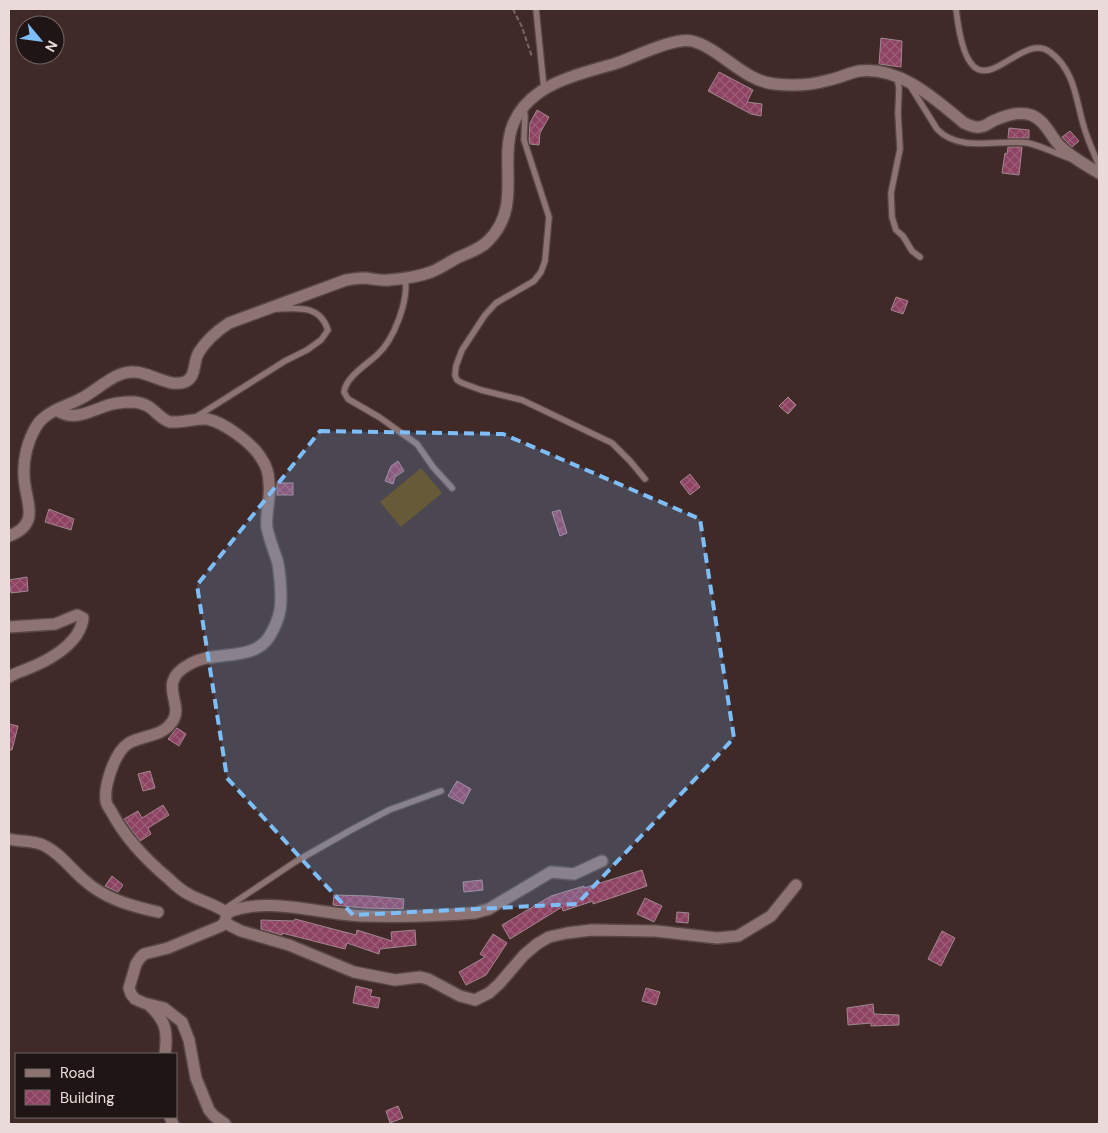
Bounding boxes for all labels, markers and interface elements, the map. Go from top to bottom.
north arrow [15,15,65,65]
text: N [41,37,62,55]
legend [15,1053,178,1118]
text: Road [60,1063,95,1083]
text: Building [60,1088,115,1108]

